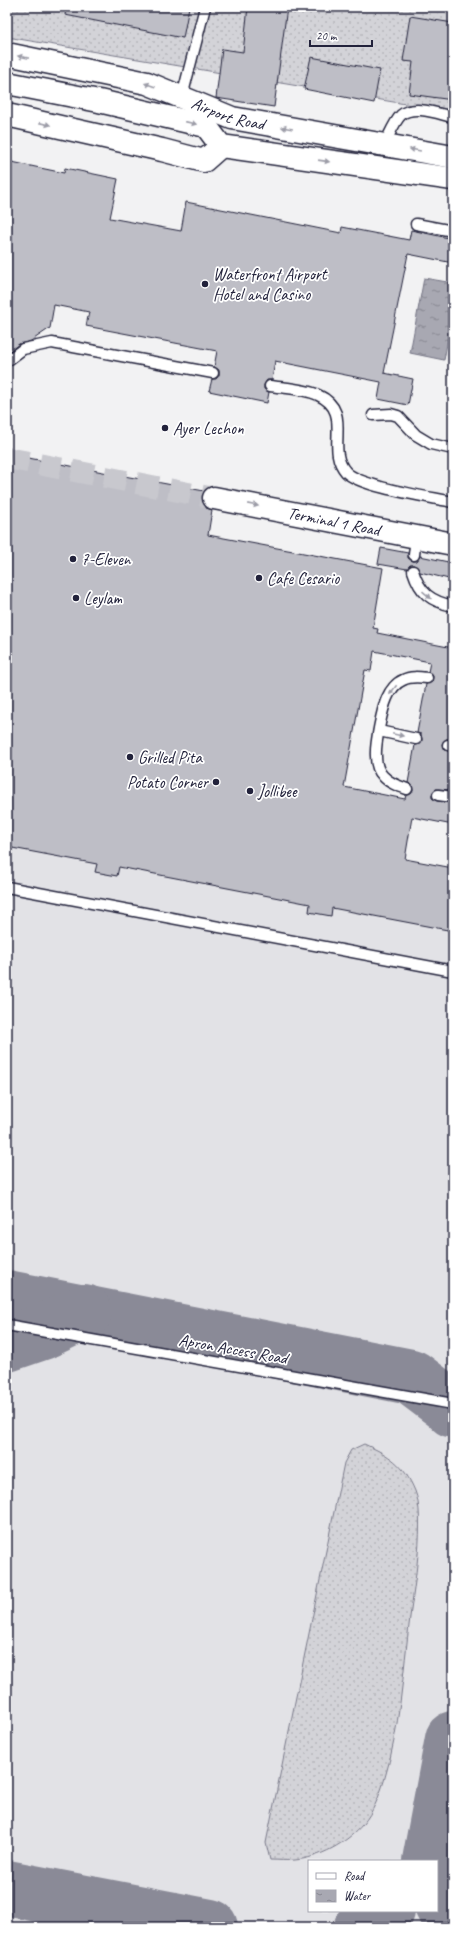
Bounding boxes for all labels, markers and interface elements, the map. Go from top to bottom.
scale bar [310,22,372,48]
text: 20 m [316,28,338,44]
one-way arrow [17,54,29,60]
one-way arrow [144,81,156,87]
street label: Airport Road [189,92,269,135]
one-way arrow [185,120,198,126]
one-way arrow [39,122,51,128]
one-way arrow [280,125,293,131]
one-way arrow [408,147,421,153]
one-way arrow [318,158,330,164]
place label: Waterfront Airport Hotel and Casino [213,264,329,305]
marker: Waterfront Airport Hotel and Casino [200,279,210,289]
place label: Ayer Lechon [173,418,244,439]
marker: Ayer Lechon [160,423,170,433]
street label: Terminal 1 Road [286,502,384,541]
one-way arrow [247,503,259,509]
place label: 7-Eleven [81,549,132,570]
marker: 7-Eleven [68,554,78,564]
place label: Cafe Cesario [267,568,340,589]
marker: Cafe Cesario [254,573,264,583]
place label: Leylam [84,588,122,609]
one-way arrow [422,590,432,599]
marker: Leylam [71,593,81,603]
one-way arrow [389,684,397,695]
one-way arrow [392,733,404,739]
place label: Grilled Pita [138,747,203,768]
marker: Grilled Pita [125,752,135,762]
place label: Potato Corner [127,772,210,793]
marker: Potato Corner [211,777,221,787]
place label: Jollibee [257,781,298,802]
marker: Jollibee [245,786,255,796]
street label: Apron Access Road [177,1329,292,1369]
legend [308,1860,438,1912]
text: Road [344,1868,366,1884]
text: Water [344,1888,372,1904]

